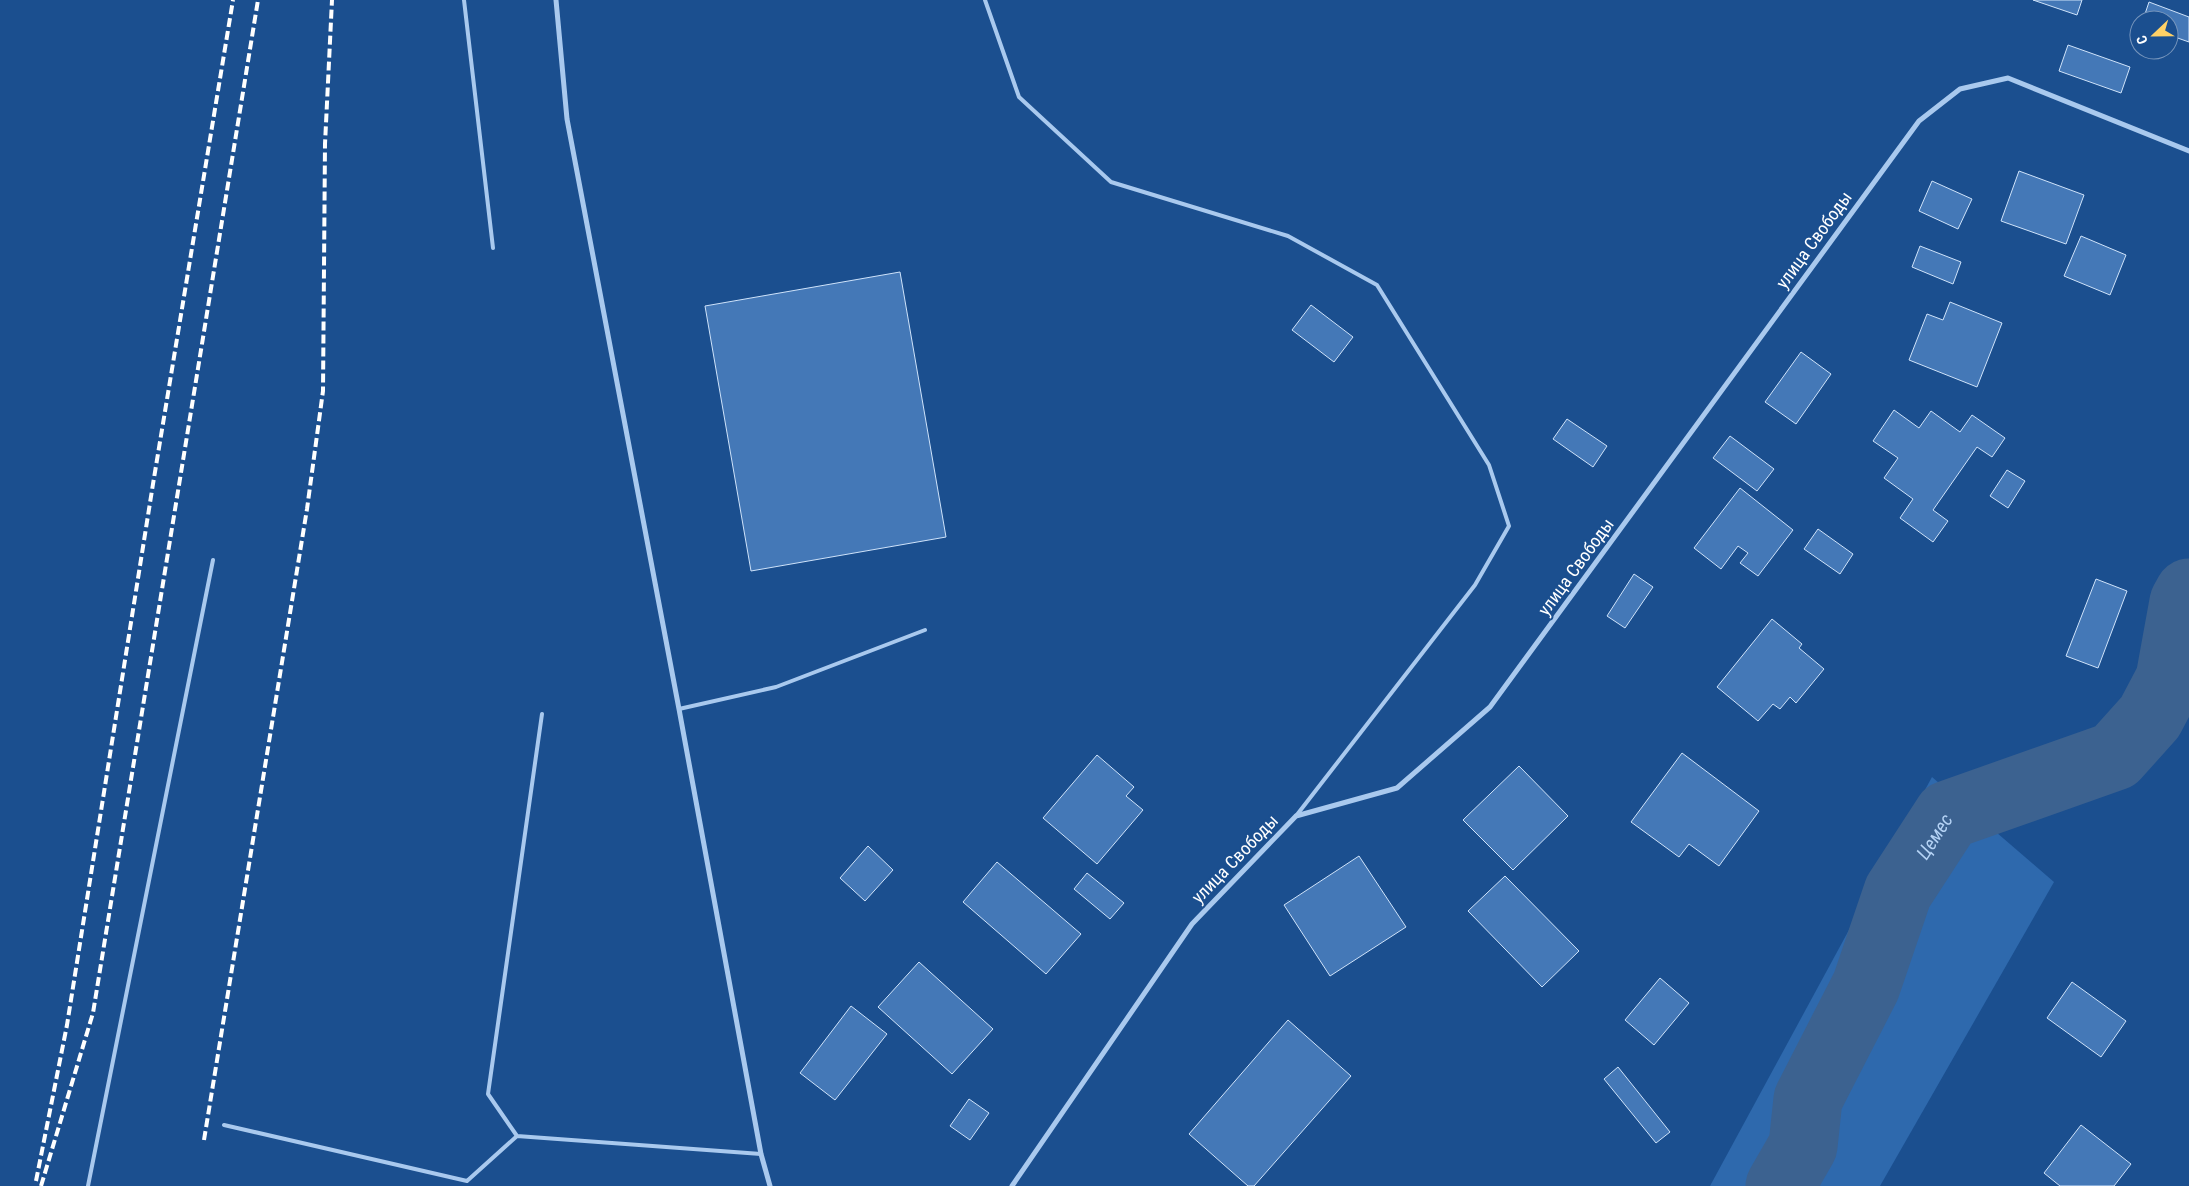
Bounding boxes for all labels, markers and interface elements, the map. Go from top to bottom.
north arrow [2129,10,2179,60]
text: С [2133,33,2151,47]
street label: улица Свободы [1771,187,1856,292]
street label: улица Свободы [1533,514,1618,619]
water label: Цемес [1911,809,1958,864]
street label: улица Свободы [1187,810,1282,907]

